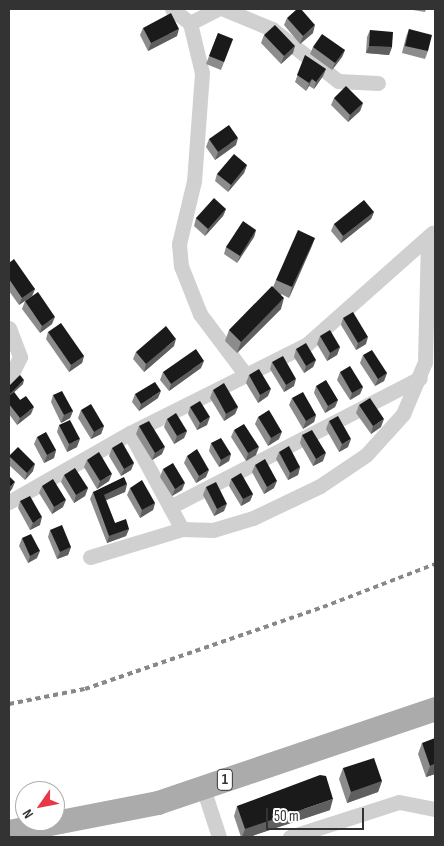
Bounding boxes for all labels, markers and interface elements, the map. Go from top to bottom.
road number: 1 [216,766,234,794]
north arrow [15,781,65,831]
scale bar [269,798,366,830]
text: N [19,806,37,822]
text: 50 m [274,807,299,826]

